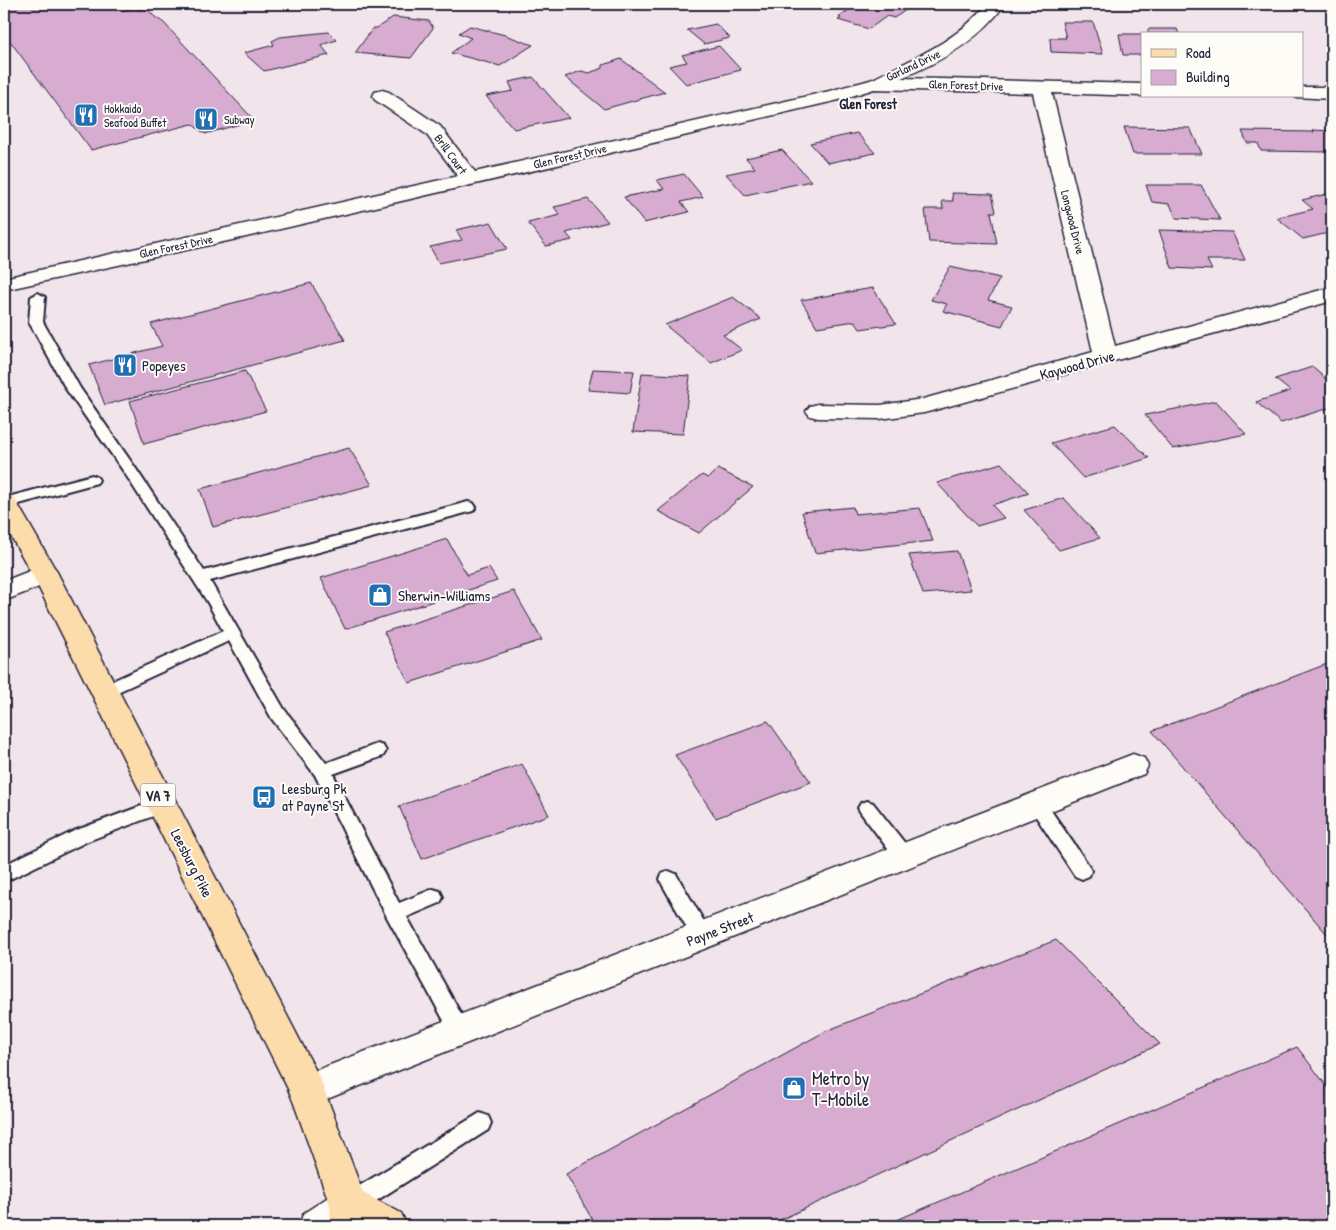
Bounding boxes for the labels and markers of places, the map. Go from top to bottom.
place label: Hokkaido Seafood Buffet [104,100,167,131]
restaurant icon: Hokkaido Seafood Buffet [73,102,99,128]
restaurant icon: Subway [193,106,219,132]
place label: Subway [224,111,255,128]
restaurant icon: Popeyes [112,352,138,378]
place label: Popeyes [142,355,186,376]
shop icon: Sherwin-Williams [367,582,393,608]
place label: Sherwin-Williams [398,585,491,606]
place label: Leesburg Pk at Payne St [282,778,347,816]
bus stop icon: Leesburg Pk at Payne St [251,784,277,810]
place label: Metro by T-Mobile [812,1066,870,1112]
shop icon: Metro by T-Mobile [781,1075,807,1101]

